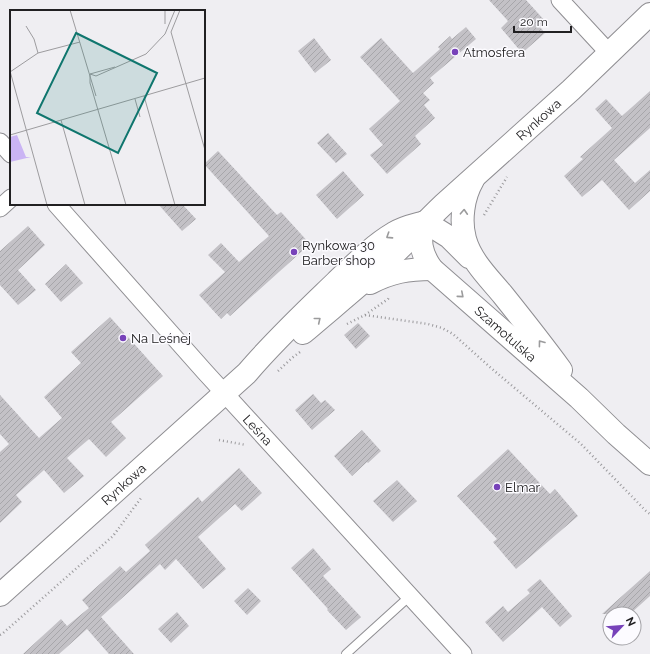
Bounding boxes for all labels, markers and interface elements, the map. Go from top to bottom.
scale bar [514,8,571,34]
inset map [10,10,205,205]
text: 20 m [520,15,548,29]
place label: Atmosfera [463,45,525,60]
marker: Atmosfera [450,47,460,57]
street label: Rynkowa [513,95,564,143]
one-way arrow [459,209,468,215]
one-way arrow [386,231,393,239]
place label: Rynkowa 30 Barber shop [302,238,375,268]
marker: Rynkowa 30 Barber shop [289,247,299,257]
one-way arrow [457,290,464,297]
street label: Szamotulska [472,303,540,365]
one-way arrow [313,318,321,325]
place label: Na Leśnej [131,331,191,346]
marker: Na Leśnej [118,333,128,343]
one-way arrow [538,340,545,347]
street label: Leśna [240,412,276,448]
street label: Rynkowa [98,460,149,508]
place label: Elmar [505,480,540,495]
marker: Elmar [492,482,502,492]
north arrow [602,606,642,646]
text: N [623,615,638,628]

